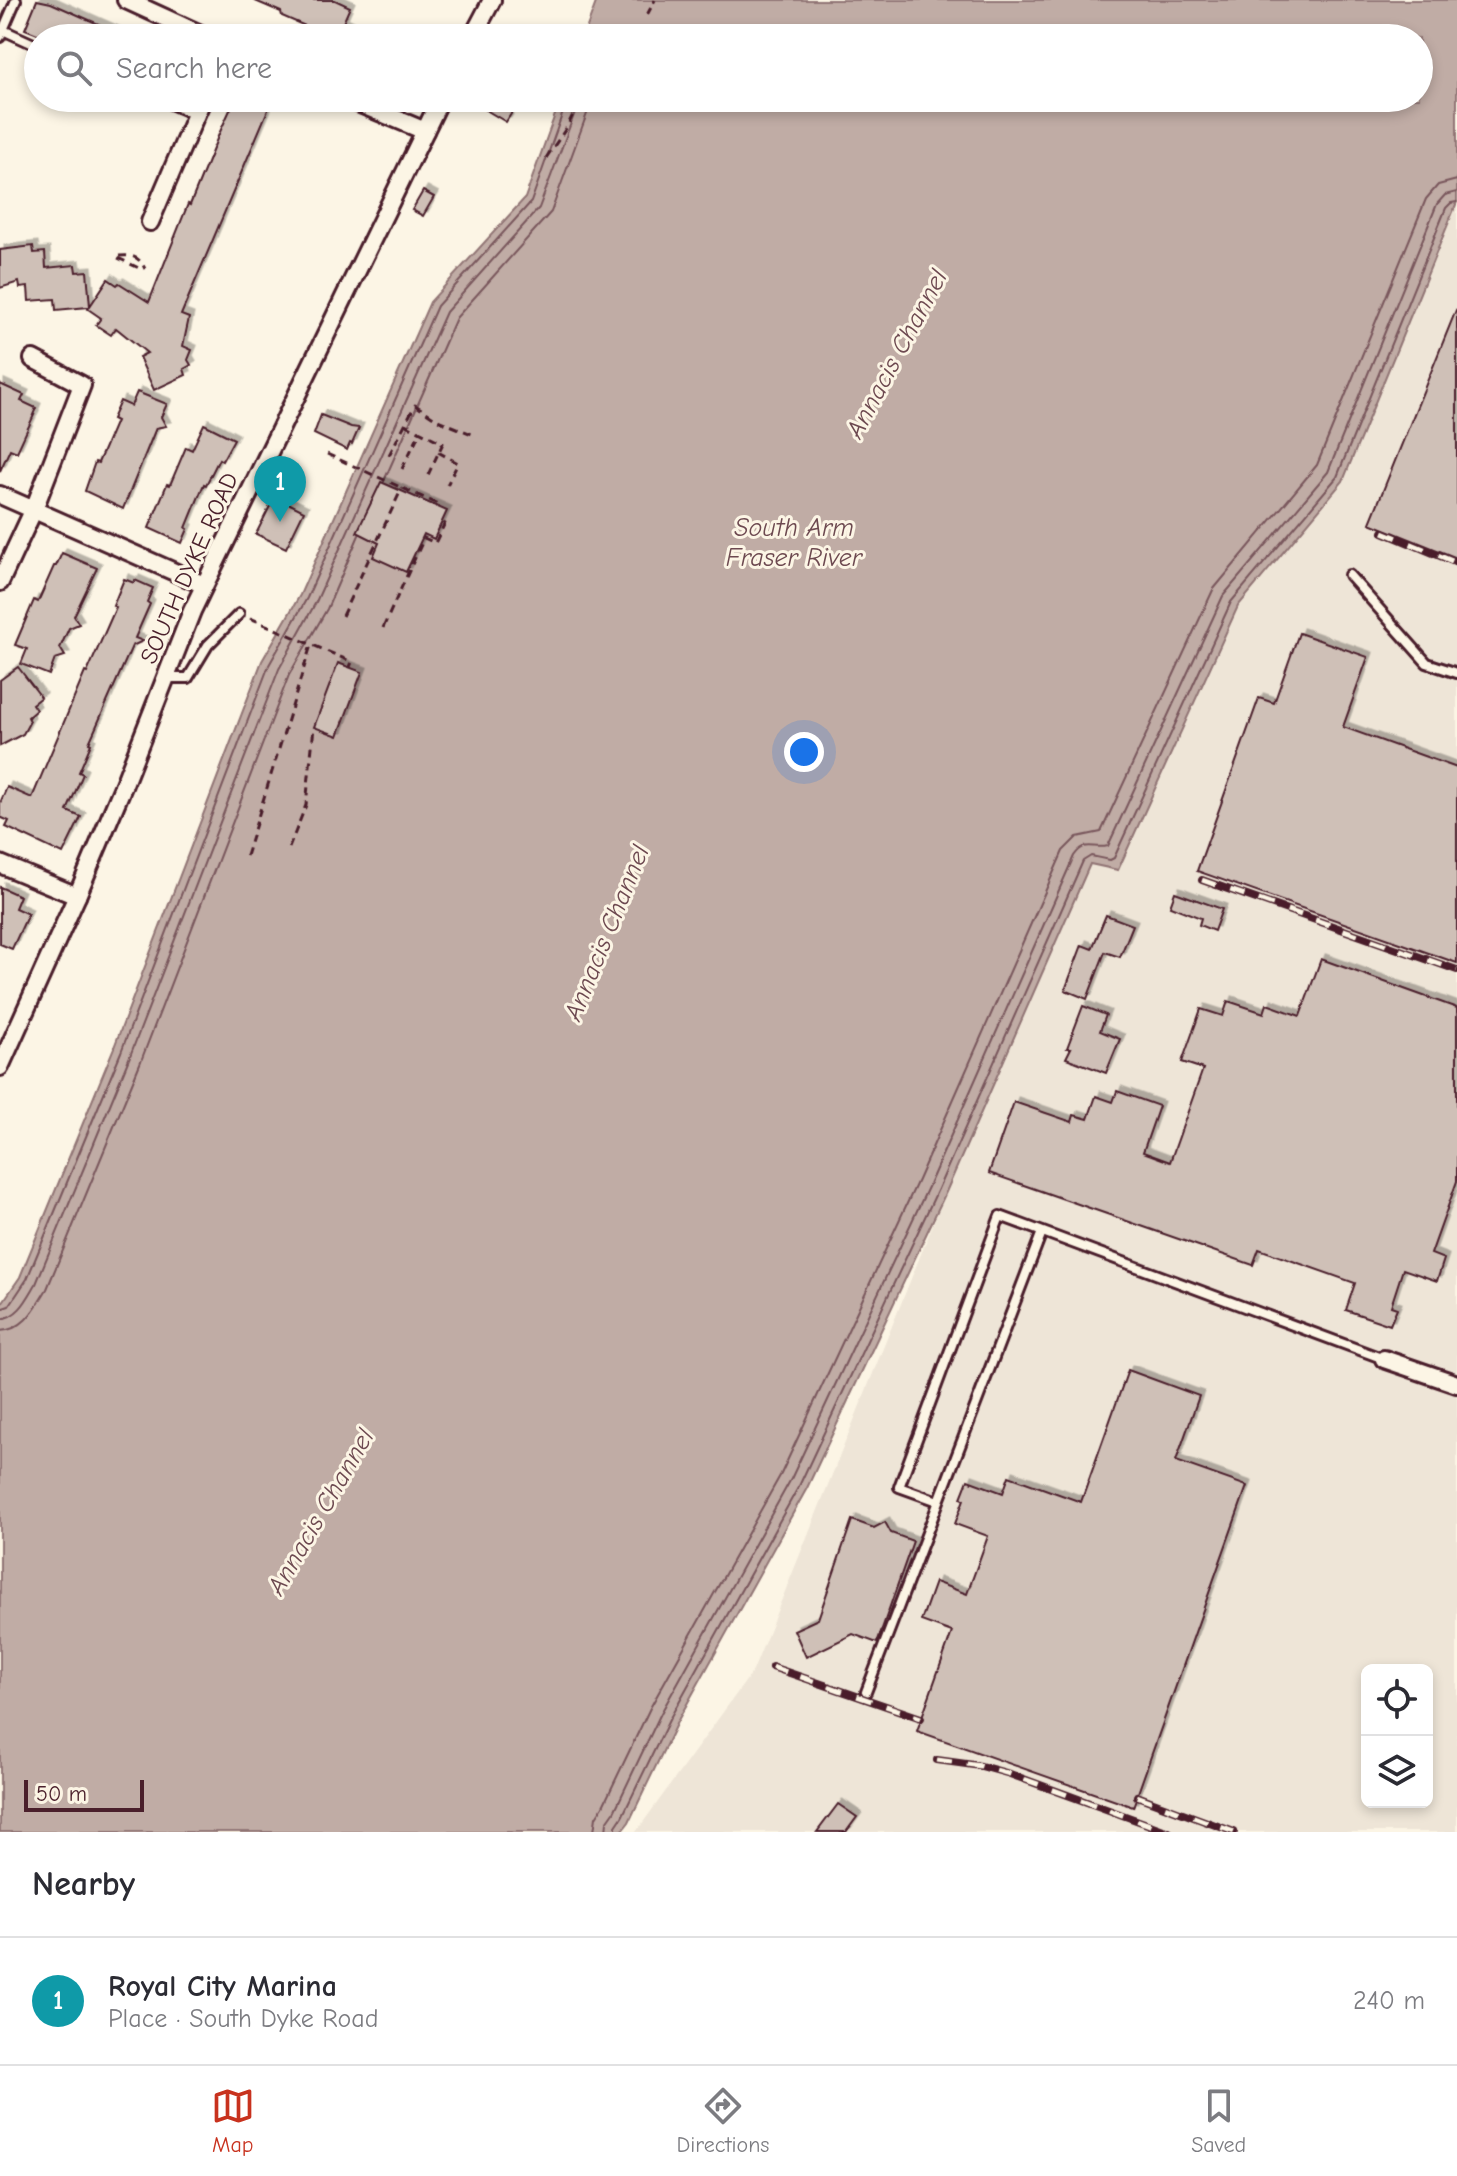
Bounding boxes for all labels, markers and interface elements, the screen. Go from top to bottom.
search box [24,24,1433,112]
icon: search [52,46,96,90]
text: Search here [116,51,272,86]
water label: Annacis Channel [840,264,954,444]
pin: 1 [254,456,306,522]
street label: SOUTH DYKE ROAD [134,468,244,668]
water label: South Arm Fraser River [726,513,864,573]
your location [784,732,824,772]
water label: Annacis Channel [558,841,656,1026]
water label: Annacis Channel [261,1424,381,1601]
map controls [1361,1664,1433,1808]
button: locate [1361,1664,1433,1736]
button: layers [1361,1736,1433,1808]
scale bar [24,1776,144,1812]
text: 50 m [36,1781,87,1807]
text: Nearby [32,1864,135,1904]
text: Royal City Marina [108,1969,337,2004]
text: 1 [53,1986,63,2016]
text: 240 m [1353,1986,1425,2016]
text: Place · South Dyke Road [108,2004,378,2034]
tab: Map [211,2084,255,2158]
tab: Directions [677,2084,770,2158]
tab: Saved [1191,2084,1246,2158]

